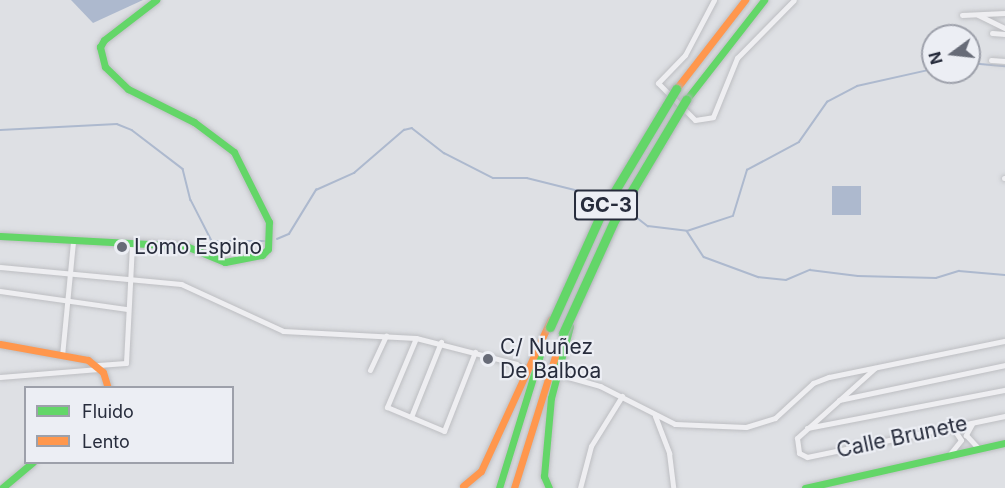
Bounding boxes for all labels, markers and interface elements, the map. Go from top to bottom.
north arrow [921,24,981,84]
text: N [924,50,947,67]
road number: GC-3 [573,188,639,222]
place label: Lomo Espino [134,234,262,260]
marker: Lomo Espino [115,240,129,254]
place label: C/ Nuñez De Balboa [500,334,601,384]
marker: C/ Nuñez De Balboa [481,352,495,366]
legend [24,386,234,464]
text: Fluido [82,401,134,422]
street label: Calle Brunete [834,411,970,463]
text: Lento [82,431,130,452]

